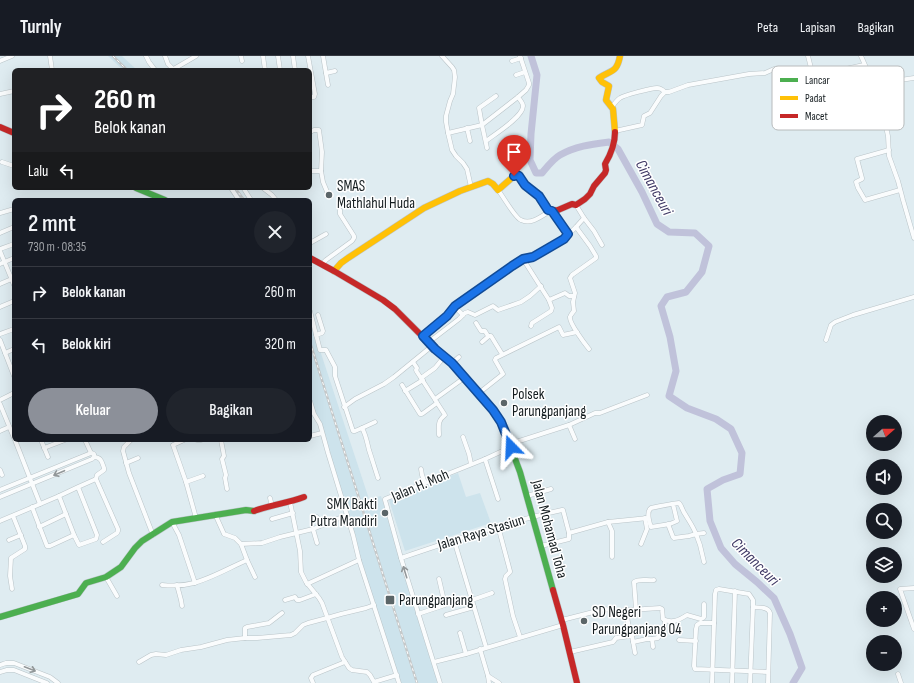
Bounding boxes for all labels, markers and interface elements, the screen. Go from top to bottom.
text: Turnly [20,16,62,39]
text: Peta [757,19,778,36]
text: Lapisan [800,19,835,36]
text: Bagikan [857,19,894,36]
legend [772,66,904,130]
text: Lancar [805,74,830,87]
text: 260 m [94,83,156,116]
icon: right [28,84,80,136]
text: Padat [805,92,827,105]
text: Macet [805,110,829,123]
text: Belok kanan [94,117,166,138]
pin [497,135,531,176]
icon: arrive [503,141,525,163]
water label: Cimanceuri [631,157,677,220]
icon: left [56,160,78,182]
text: Lalu [28,162,48,181]
place label: SMAS Mathlahul Huda [337,177,415,213]
marker: SMAS Mathlahul Huda [324,190,334,200]
text: 2 mnt [28,209,76,238]
button: close [254,211,296,253]
text: 730 m · 08:35 [28,239,86,255]
icon: right [28,282,50,304]
text: Belok kanan [62,283,126,302]
text: 260 m [265,283,296,302]
icon: left [28,334,50,356]
text: Belok kiri [62,335,111,354]
text: 320 m [265,335,296,354]
place label: Polsek Parungpanjang [512,385,586,421]
button: Keluar [28,388,158,434]
button: Bagikan [166,388,296,434]
marker: Polsek Parungpanjang [499,398,509,408]
north arrow [866,415,902,451]
map controls [866,415,902,671]
position arrow [490,426,532,468]
button: sound [866,459,902,495]
street label: Jalan H. Moh [388,465,452,506]
one-way arrow [54,470,66,477]
street label: Jalan Mohamad Toha [527,477,572,581]
place label: SMK Bakti Putra Mandiri [310,495,377,531]
button: search [866,503,902,539]
marker: SMK Bakti Putra Mandiri [380,508,390,518]
street label: Jalan Raya Stasiun [434,510,527,555]
water label: Cimanceuri [727,534,784,591]
button: layers [866,547,902,583]
one-way arrow [401,565,408,578]
place label: Parungpanjang [399,591,473,610]
button: + [866,591,902,627]
marker: Parungpanjang [384,594,396,606]
place label: SD Negeri Parungpanjang 04 [592,603,682,639]
marker: SD Negeri Parungpanjang 04 [579,616,589,626]
button: − [866,635,902,671]
one-way arrow [24,666,36,674]

